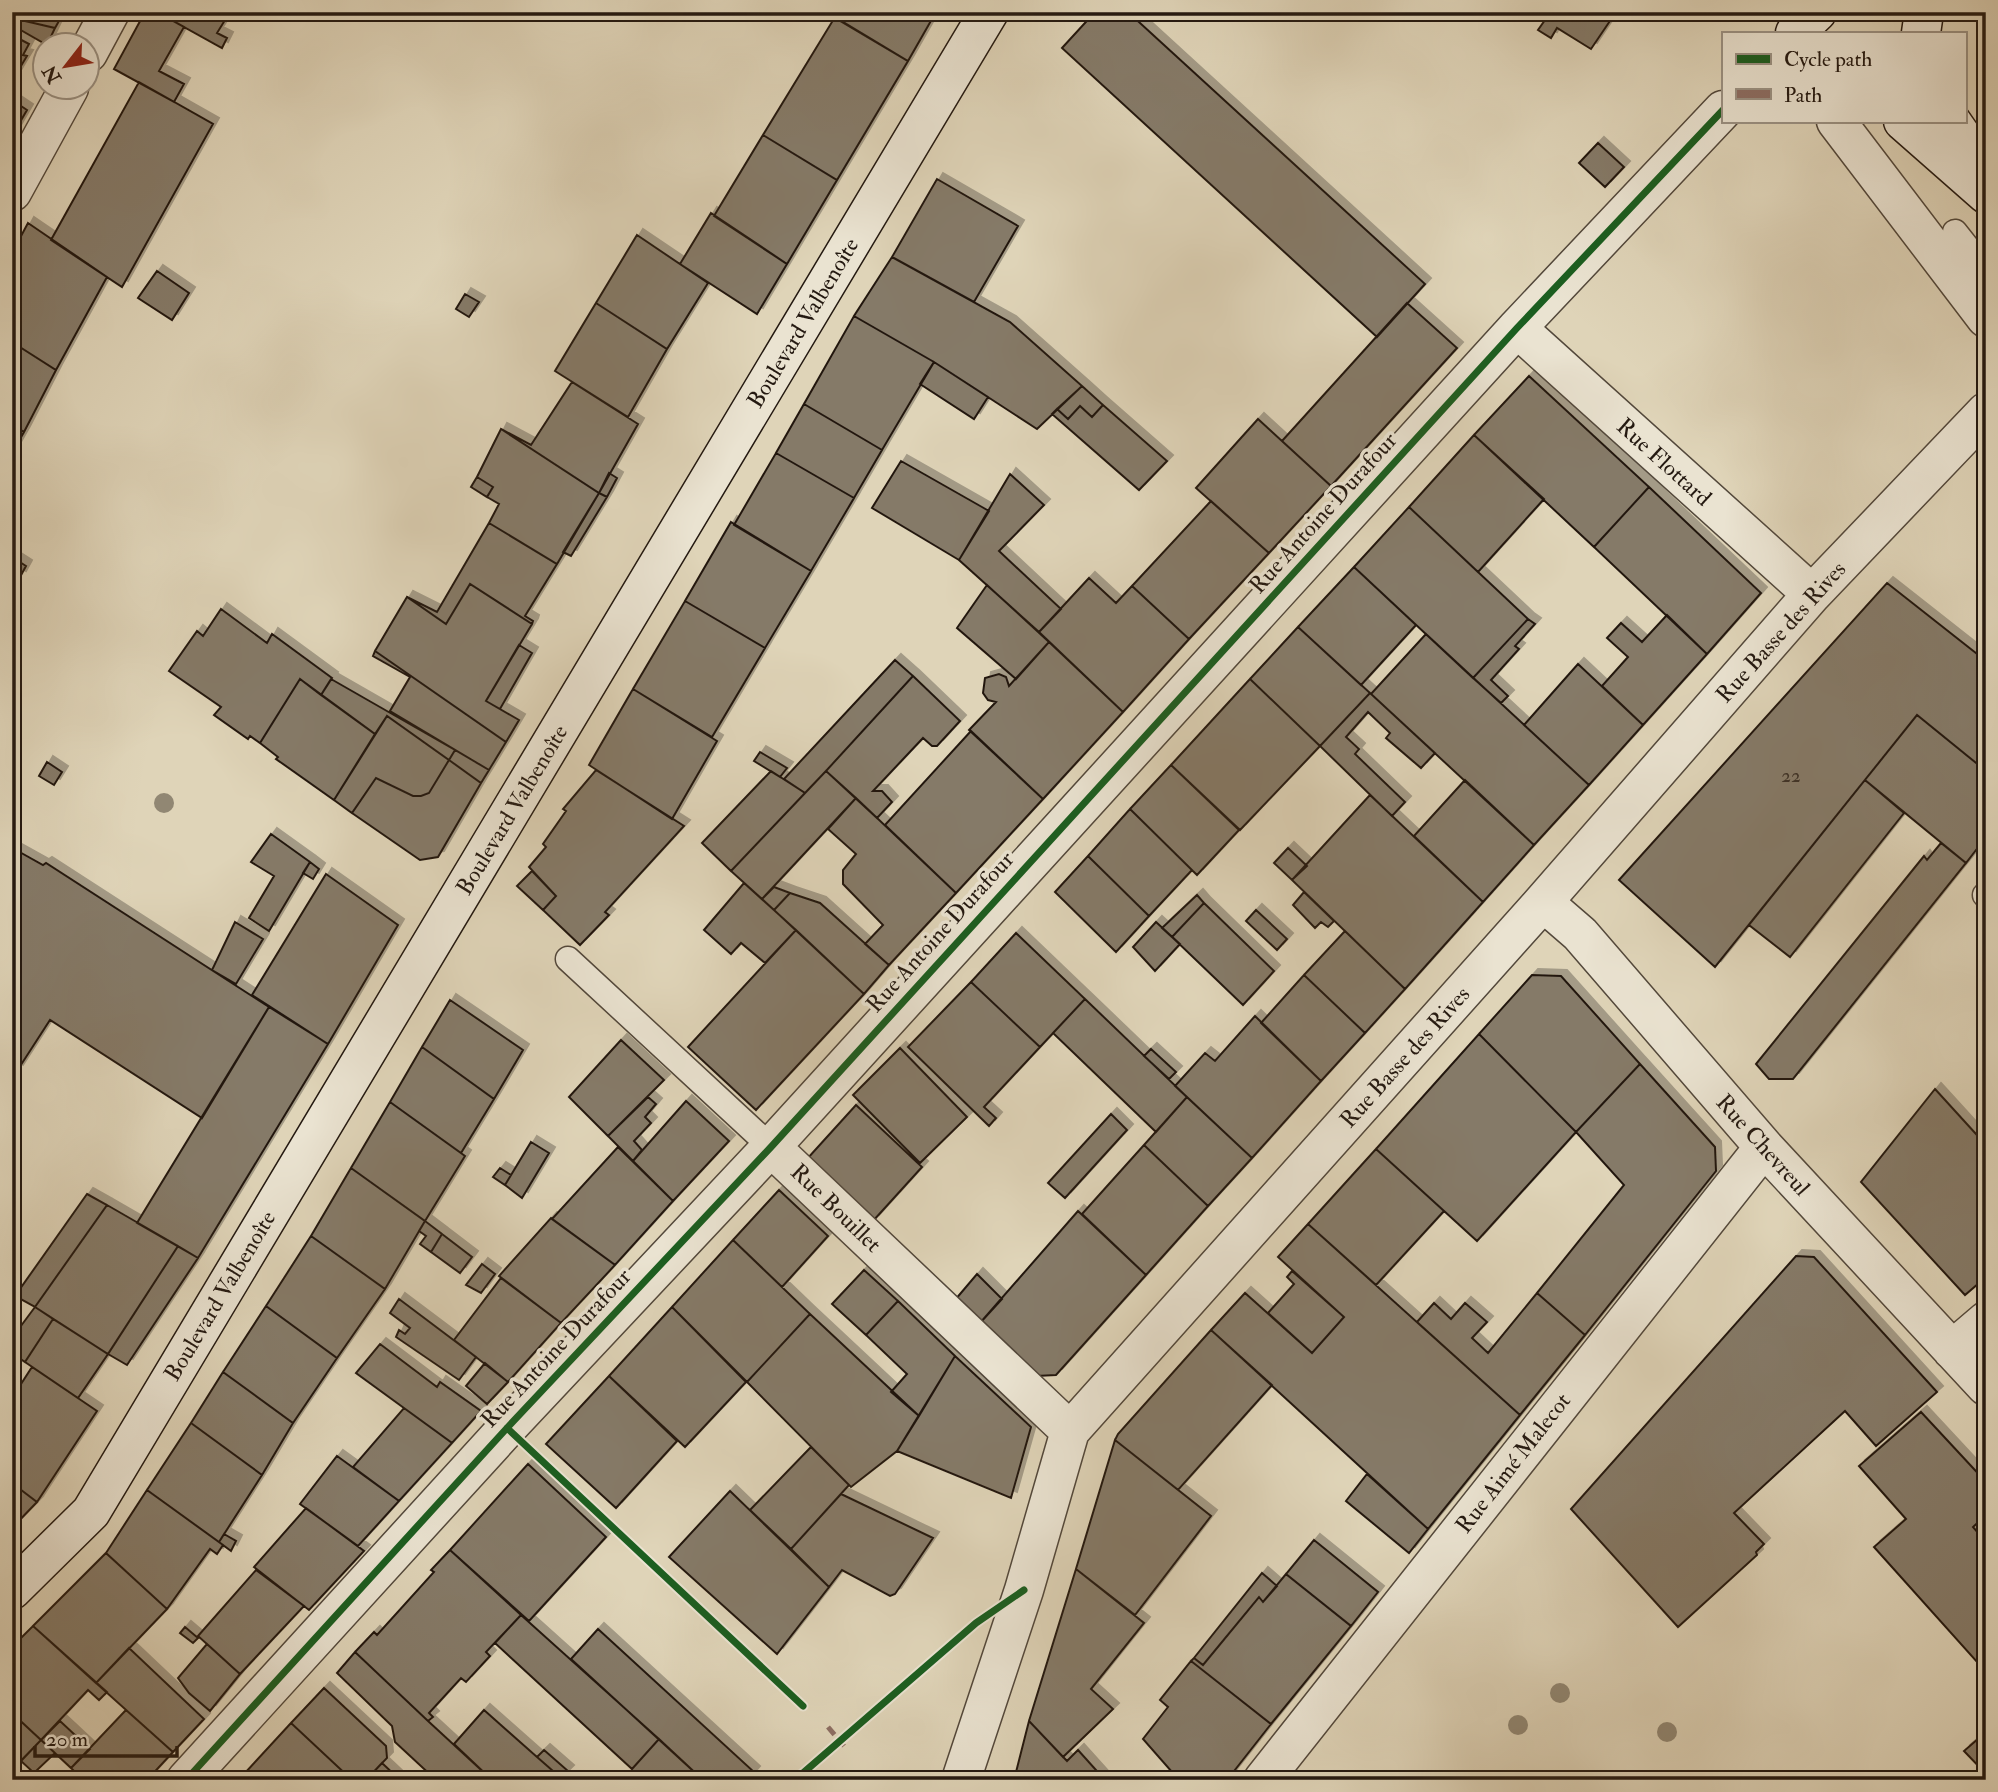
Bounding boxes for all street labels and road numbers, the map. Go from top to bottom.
street label: Boulevard Valbenoîte [741,232,865,413]
street label: Rue Flottard [1610,412,1718,512]
street label: Rue Antoine Durafour [1243,426,1403,600]
street label: Rue Basse des Rives [1710,555,1852,709]
street label: Boulevard Valbenoîte [450,719,574,900]
street label: Rue Antoine Durafour [860,845,1020,1019]
street label: Rue Basse des Rives [1334,980,1476,1134]
street label: Rue Chevreul [1710,1088,1816,1202]
street label: Rue Bouillet [784,1157,888,1259]
street label: Boulevard Valbenoîte [158,1205,282,1386]
street label: Rue Antoine Durafour [475,1262,638,1434]
street label: Rue Aimé Malecot [1449,1387,1577,1539]

